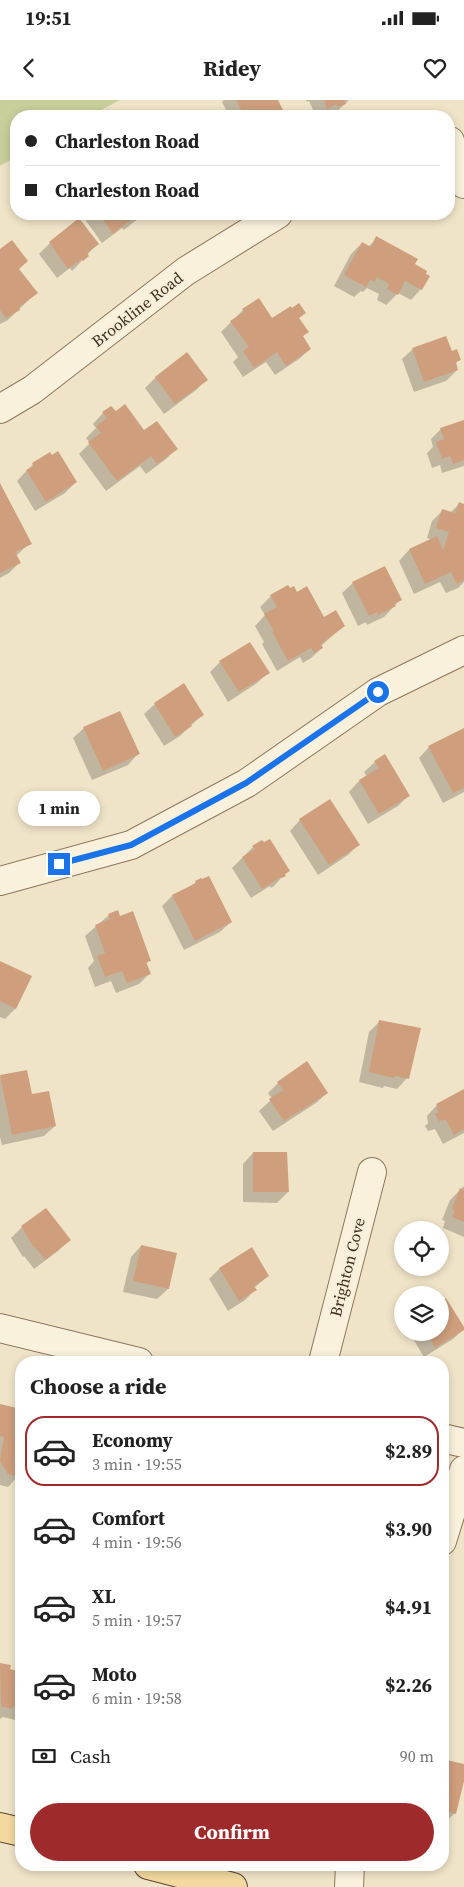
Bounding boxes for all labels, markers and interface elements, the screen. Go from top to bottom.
text: 19:51 [25,5,72,31]
text: Ridey [203,53,261,83]
icon: back [15,54,43,82]
icon: heart [421,54,449,82]
text: Charleston Road [55,128,199,154]
text: Charleston Road [55,177,199,203]
street label: Brookline Road [87,266,187,352]
route start [367,681,389,703]
callout: 1 min [18,792,100,826]
text: 1 min [38,797,80,819]
route end [48,853,70,875]
street label: Brighton Cove [324,1215,370,1319]
map controls [394,1221,449,1341]
button: locate [394,1221,449,1276]
button: layers [394,1286,449,1341]
text: Choose a ride [30,1371,167,1401]
text: Economy [92,1427,173,1453]
icon: car [32,1429,77,1474]
text: $2.89 [385,1438,432,1464]
text: 3 min · 19:55 [92,1453,182,1475]
text: Comfort [92,1505,165,1531]
icon: car [32,1507,77,1552]
text: $3.90 [385,1516,432,1542]
text: 4 min · 19:56 [92,1531,182,1553]
text: XL [92,1583,115,1609]
icon: car [32,1585,77,1630]
text: $4.91 [385,1594,432,1620]
text: 5 min · 19:57 [92,1609,182,1631]
text: Moto [92,1661,137,1687]
icon: car [32,1663,77,1708]
text: $2.26 [385,1672,432,1698]
text: 6 min · 19:58 [92,1687,182,1709]
icon: cash [30,1742,58,1770]
text: Cash [70,1743,111,1769]
text: 90 m [400,1745,434,1767]
button: Confirm [30,1803,434,1861]

